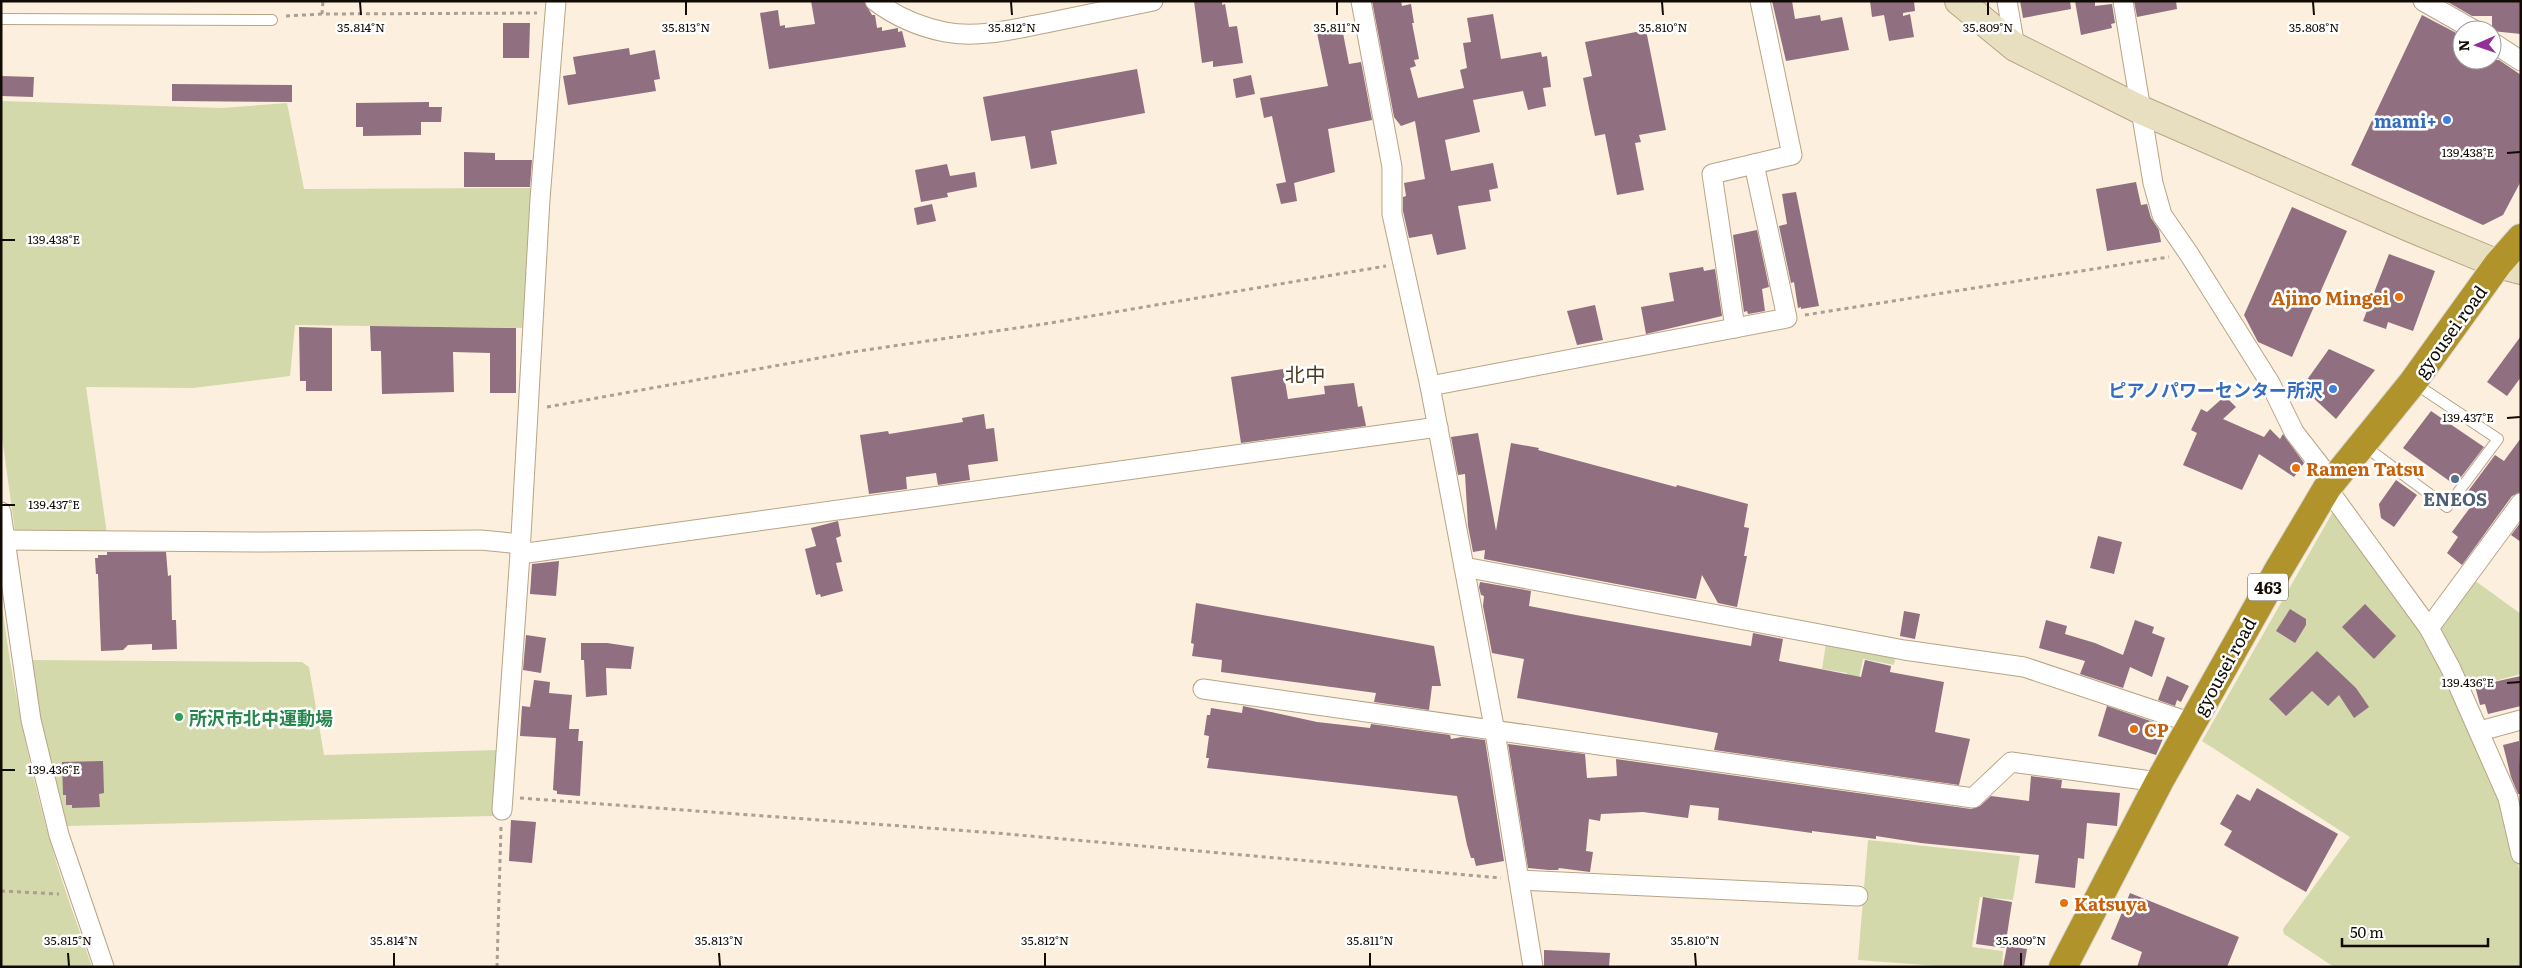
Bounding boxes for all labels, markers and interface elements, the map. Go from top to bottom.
text: 35.814°N [337,18,385,36]
text: 35.813°N [662,18,710,36]
text: 35.812°N [988,18,1036,36]
text: 35.811°N [1314,18,1360,36]
text: 35.810°N [1639,18,1687,36]
text: 35.809°N [1963,18,2013,36]
text: 35.808°N [2289,18,2339,36]
north arrow [2452,20,2502,70]
text: N [2453,39,2473,52]
place label: mami+ [2374,107,2437,134]
marker: mami+ [2441,114,2453,126]
text: 139.438°E [2442,143,2495,161]
text: 139.438°E [28,230,81,248]
street label: gyousei road [2407,279,2493,383]
place label: Ajino Mingei [2272,284,2389,311]
marker: Ajino Mingei [2393,291,2405,303]
district label: 北中 [1285,358,1325,388]
place label: ピアノパワーセンター所沢 [2109,376,2323,403]
marker: ピアノパワーセンター所沢 [2327,383,2339,395]
text: 139.437°E [2442,408,2494,426]
place label: Ramen Tatsu [2306,455,2424,482]
marker: Ramen Tatsu [2290,462,2302,474]
marker: ENEOS [2449,473,2461,485]
place label: ENEOS [2423,485,2487,512]
text: 139.437°E [28,495,80,513]
road number: 463 [2248,574,2288,600]
street label: gyousei road [2186,612,2262,720]
text: 139.436°E [2442,673,2495,691]
place label: 所沢市北中運動場 [189,704,333,731]
marker: 所沢市北中運動場 [173,711,185,723]
place label: CP [2144,716,2169,743]
marker: CP [2128,723,2140,735]
text: 139.436°E [28,760,81,778]
place label: Katsuya [2074,890,2148,917]
marker: Katsuya [2058,897,2070,909]
scale bar [2342,916,2488,948]
text: 50 m [2350,920,2384,943]
text: 35.815°N [44,931,92,949]
text: 35.814°N [370,931,418,949]
text: 35.813°N [695,931,743,949]
text: 35.812°N [1021,931,1069,949]
text: 35.811°N [1347,931,1393,949]
text: 35.810°N [1671,931,1719,949]
text: 35.809°N [1996,931,2046,949]

